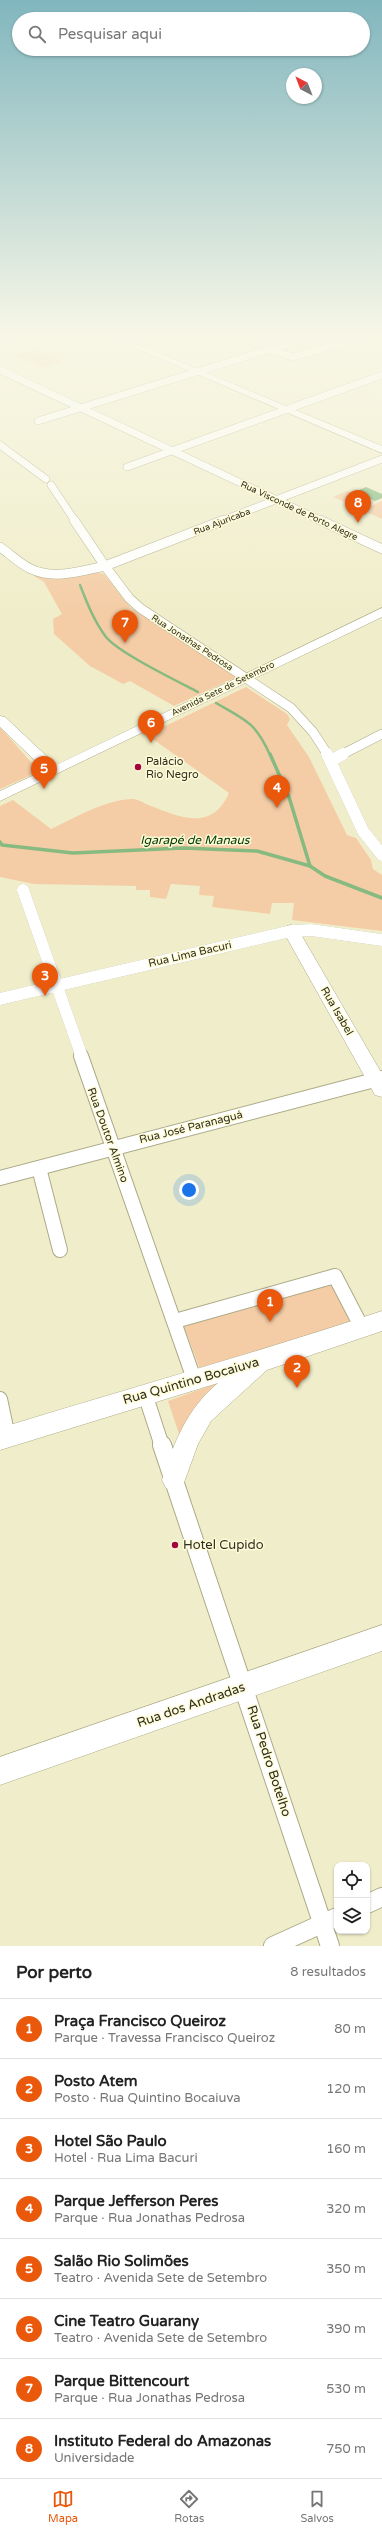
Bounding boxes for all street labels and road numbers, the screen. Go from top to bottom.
street label: Rua Visconde de Porto Alegre [239,479,359,543]
street label: Rua Ajuricaba [192,506,252,538]
street label: Rua Jonathas Pedrosa [149,613,235,673]
street label: Avenida Sete de Setembro [170,659,277,719]
street label: Rua Lima Bacuri [147,938,233,970]
street label: Rua Isabel [318,984,356,1038]
street label: Rua Doutor Almino [85,1086,131,1184]
street label: Rua José Paranaguá [138,1108,244,1146]
street label: Rua Quintino Bocaiuva [121,1354,261,1408]
street label: Rua dos Andradas [135,1679,247,1731]
street label: Rua Pedro Botelho [243,1703,295,1819]

